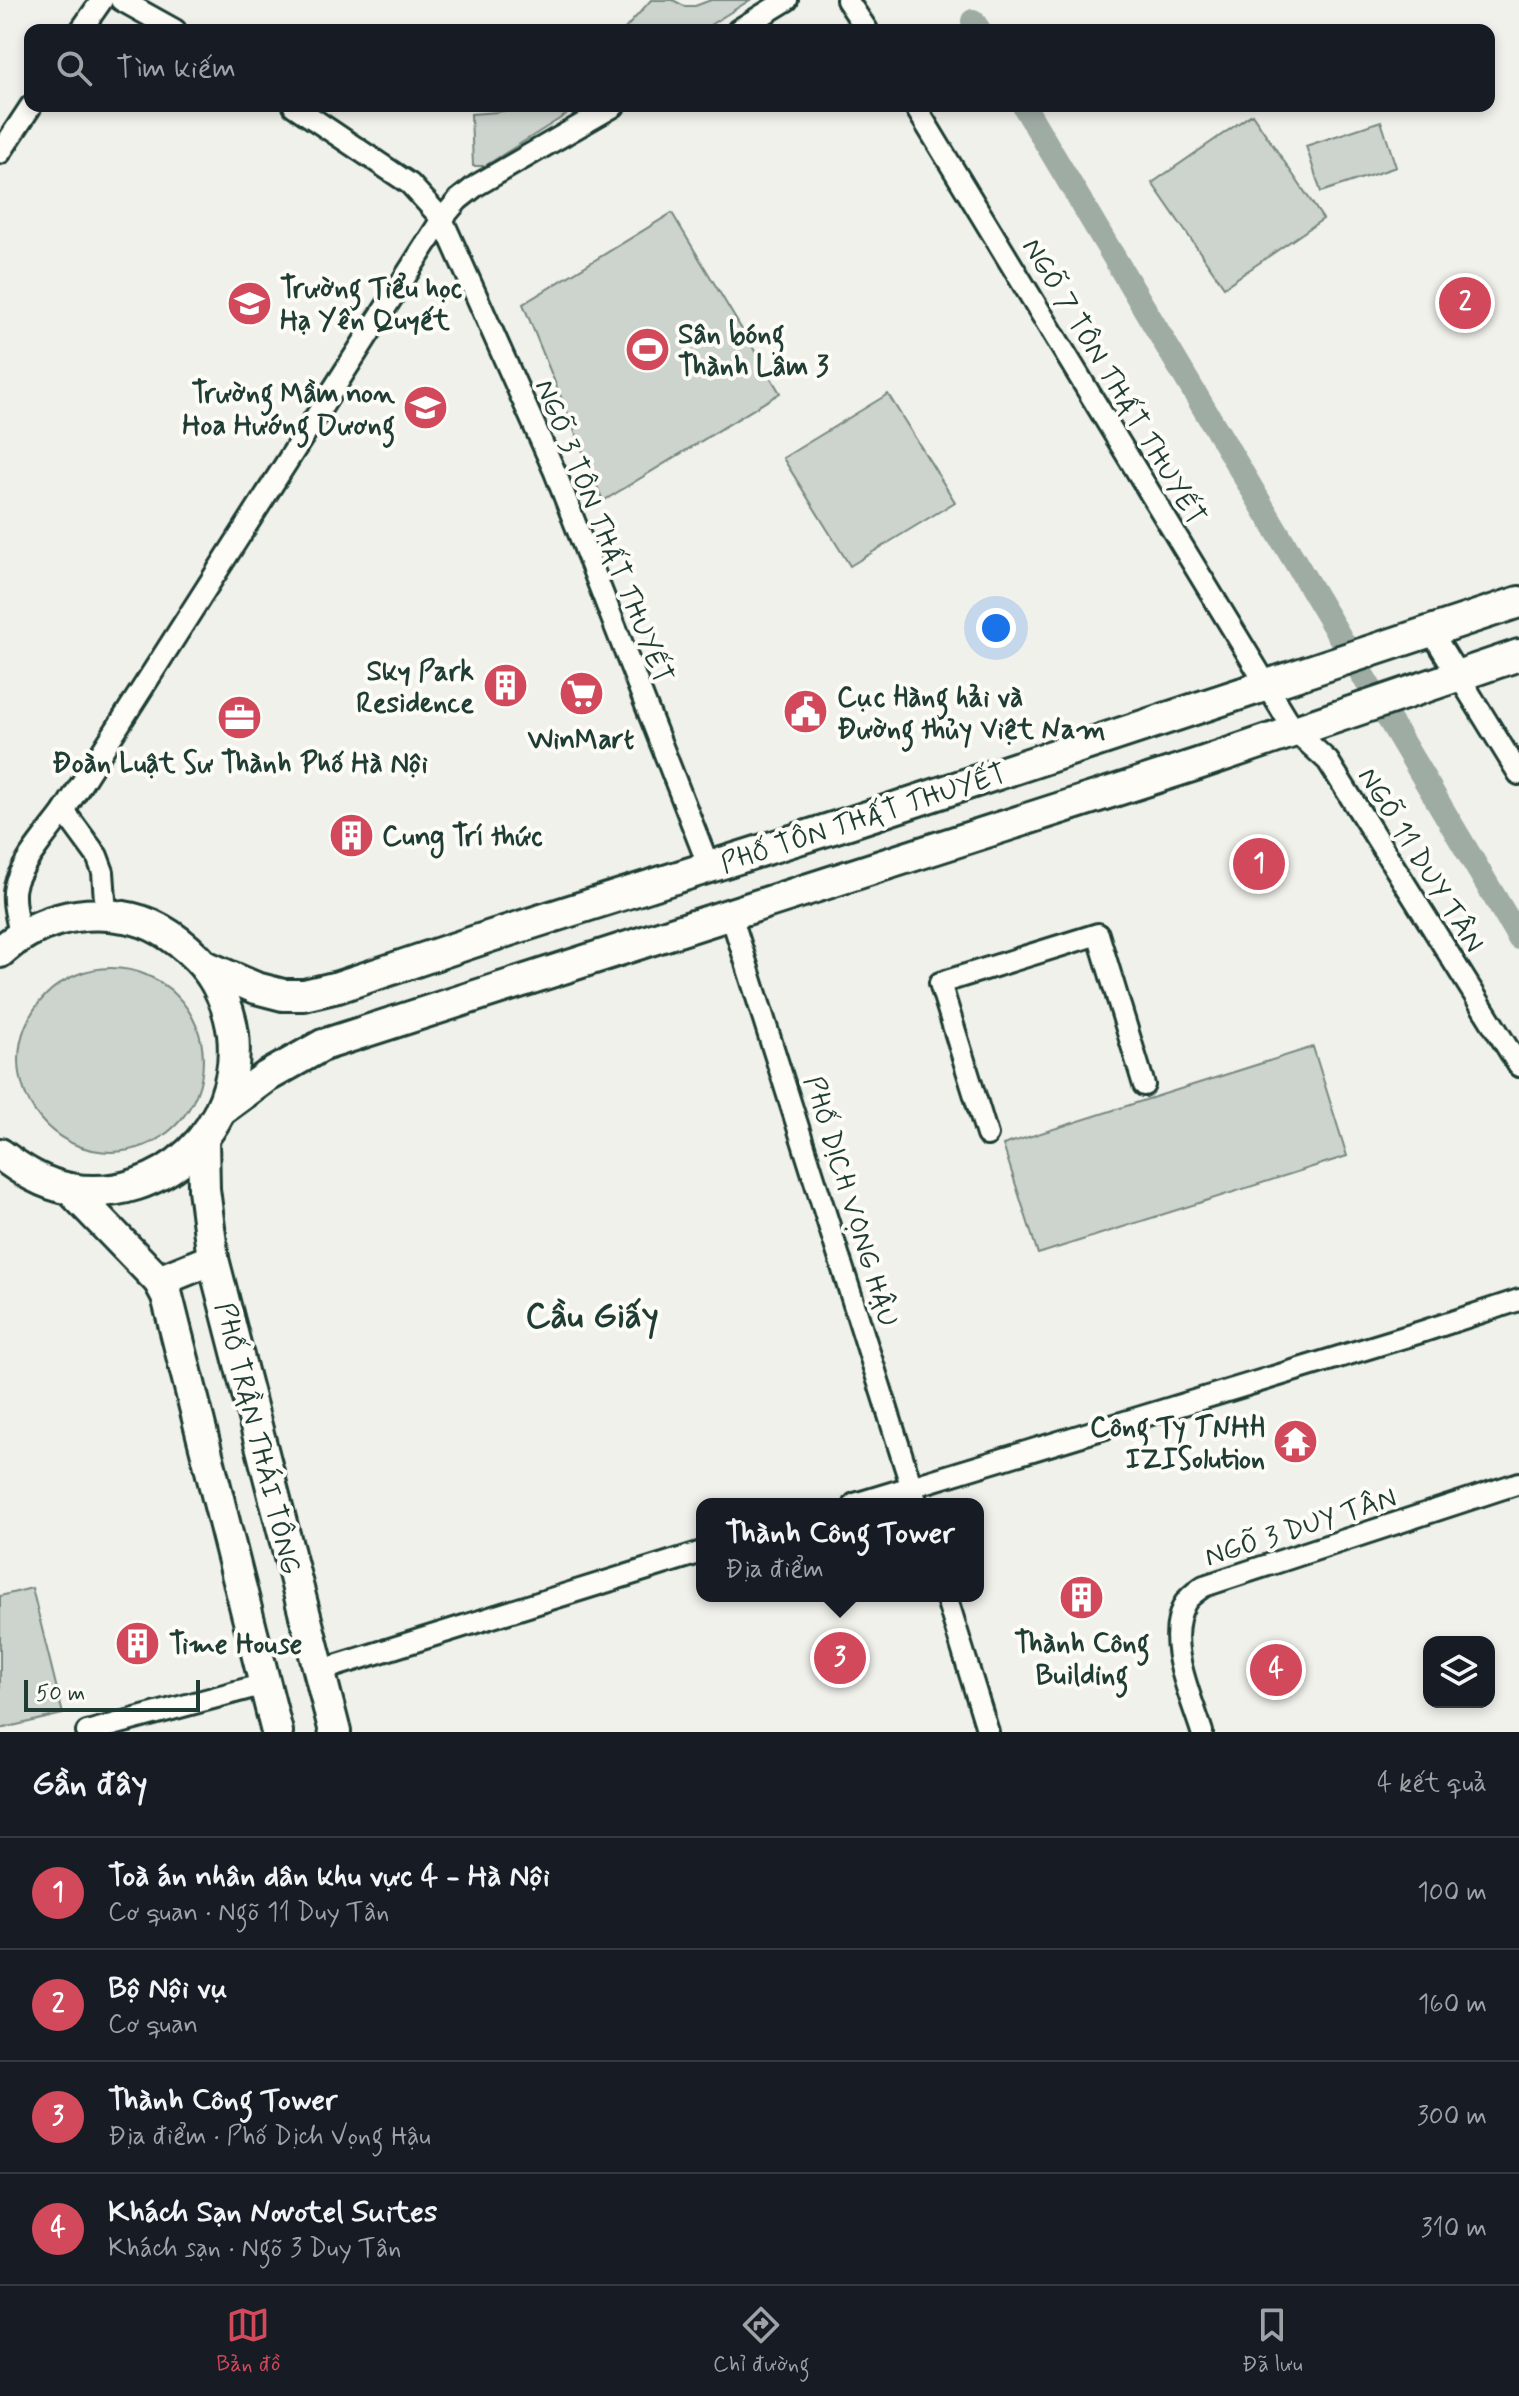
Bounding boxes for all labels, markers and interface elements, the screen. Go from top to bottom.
search box [24,24,1495,112]
icon: search [52,46,96,90]
text: Tìm kiếm [116,49,236,88]
street label: NGÕ 7 TÔN THẤT THUYẾT [1012,231,1214,533]
place label: Trường Tiểu học Hạ Yên Quyết [280,271,463,340]
pin: 2 [1439,273,1491,333]
school or university icon: Trường Tiểu học Hạ Yên Quyết [225,279,273,327]
place label: Sân bóng Thành Lâm 3 [678,317,829,386]
sports icon: Sân bóng Thành Lâm 3 [623,325,671,373]
street label: NGÕ 3 TÔN THẤT THUYẾT [525,374,682,689]
place label: Trường Mầm non Hoa Hướng Dương [182,376,396,448]
school or university icon: Trường Mầm non Hoa Hướng Dương [402,384,450,432]
your location [976,608,1016,648]
place label: Sky Park Residence [356,654,474,723]
building icon: Sky Park Residence [481,662,529,710]
supermarket icon: WinMart [557,670,605,718]
place label: Cục Hàng hải và Đường thủy Việt Nam [837,680,1106,752]
public building icon: Cục Hàng hải và Đường thủy Việt Nam [782,688,830,736]
office icon: Đoàn Luật Sư Thành Phố Hà Nội [216,694,264,742]
place label: WinMart [528,722,635,759]
place label: Đoàn Luật Sư Thành Phố Hà Nội [52,746,428,783]
street label: PHỐ TÔN THẤT THUYẾT [716,755,1011,883]
street label: NGÕ 11 DUY TÂN [1348,761,1492,960]
building icon: Cung Trí thức [327,811,375,859]
place label: Cung Trí thức [382,819,543,859]
pin: 1 [1233,834,1285,894]
street label: PHỐ DỊCH VỌNG HẬU [794,1072,905,1332]
district label: Cầu Giấy [525,1294,659,1341]
street label: PHỐ TRẦN THÁI TÔNG [205,1299,309,1578]
place label: Công Ty TNHH IZISolution [1090,1410,1265,1479]
temple icon: Công Ty TNHH IZISolution [1272,1418,1320,1466]
street label: NGÕ 3 DUY TÂN [1200,1480,1401,1577]
popup [696,1498,984,1602]
text: Thành Công Tower [725,1514,955,1553]
text: Địa điểm [725,1553,824,1587]
building icon: Thành Công Building [1058,1574,1106,1622]
building icon: Time House [114,1619,162,1667]
place label: Thành Công Building [1014,1626,1150,1698]
place label: Time House [169,1627,302,1664]
pin: 3 [814,1628,866,1688]
map controls [1423,1636,1495,1708]
button: layers [1423,1636,1495,1708]
pin: 4 [1250,1640,1302,1700]
scale bar [24,1676,200,1712]
text: 50 m [36,1680,85,1708]
text: Gần đây [32,1762,148,1807]
text: 4 kết quả [1377,1767,1487,1801]
text: Toà án nhân dân khu vực 4 - Hà Nội [108,1857,550,1896]
text: 1 [52,1876,64,1910]
text: 100 m [1417,1876,1487,1910]
text: Cơ quan · Ngõ 11 Duy Tân [108,1896,389,1930]
text: Bộ Nội vụ [108,1969,229,2008]
text: 2 [52,1988,64,2022]
text: 160 m [1418,1988,1487,2022]
text: Cơ quan [108,2008,198,2042]
text: Thành Công Tower [108,2081,337,2120]
text: 3 [52,2100,64,2134]
text: 300 m [1417,2100,1487,2134]
text: Địa điểm · Phố Dịch Vọng Hậu [108,2120,431,2154]
text: Khách Sạn Novotel Suites [108,2193,437,2232]
text: 4 [50,2212,66,2246]
text: 310 m [1421,2212,1487,2246]
text: Khách sạn · Ngõ 3 Duy Tân [108,2232,401,2266]
tab: Bản đồ [216,2303,280,2379]
tab: Chỉ đường [713,2303,809,2379]
tab: Đã lưu [1242,2303,1303,2379]

